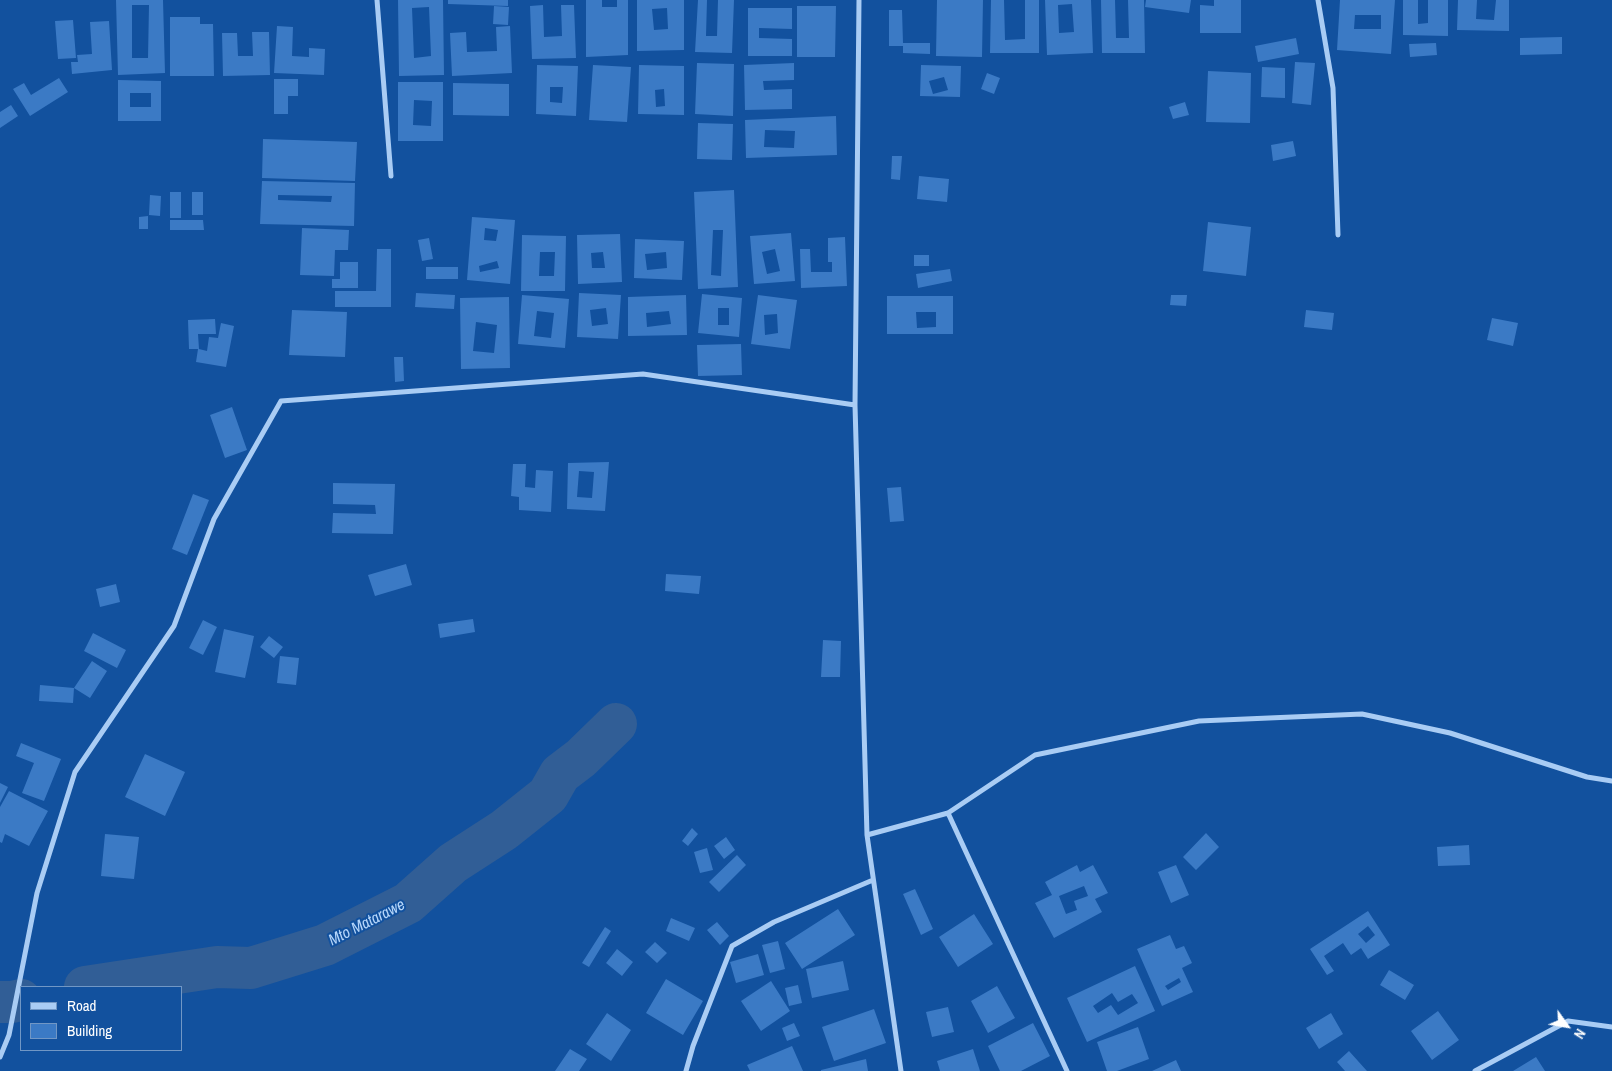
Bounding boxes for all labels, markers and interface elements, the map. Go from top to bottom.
water label: Mto Matarawe [326,896,408,950]
legend [20,986,182,1051]
text: Road [67,995,96,1016]
north arrow [1542,1001,1592,1051]
text: Building [67,1020,112,1041]
text: N [1570,1026,1590,1042]

